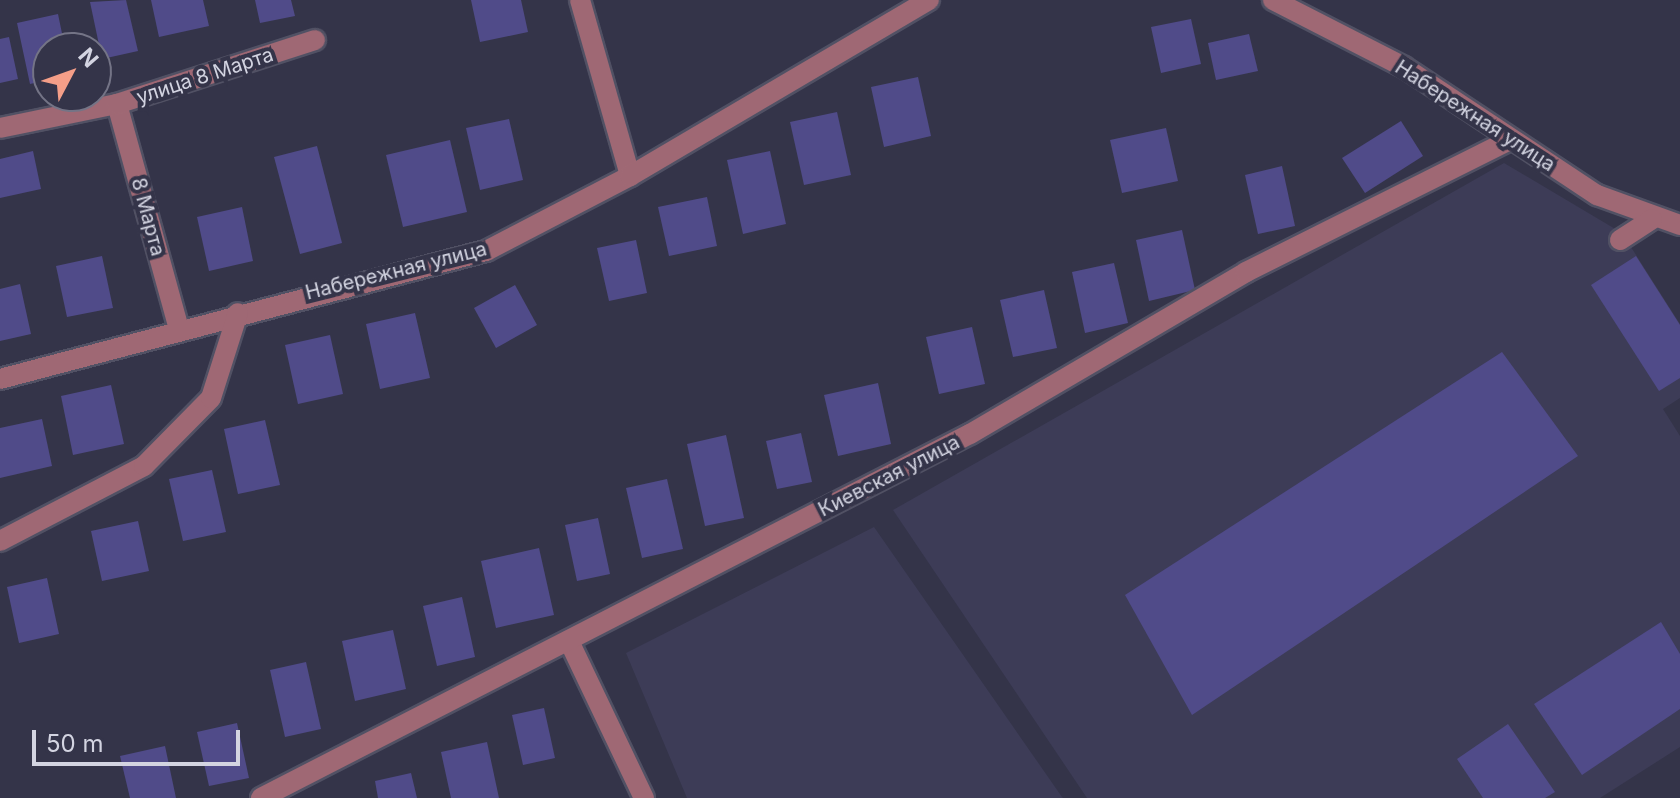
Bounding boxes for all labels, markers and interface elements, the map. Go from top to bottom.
north arrow [32,32,112,112]
text: N [73,43,104,72]
street label: улица 8 Марта [134,43,276,109]
street label: Набережная улица [1391,55,1559,177]
street label: 8 Марта [126,175,170,259]
street label: Набережная улица [303,237,489,305]
street label: Киевская улица [814,430,964,522]
scale bar [36,714,244,764]
text: 50 m [46,729,104,758]

